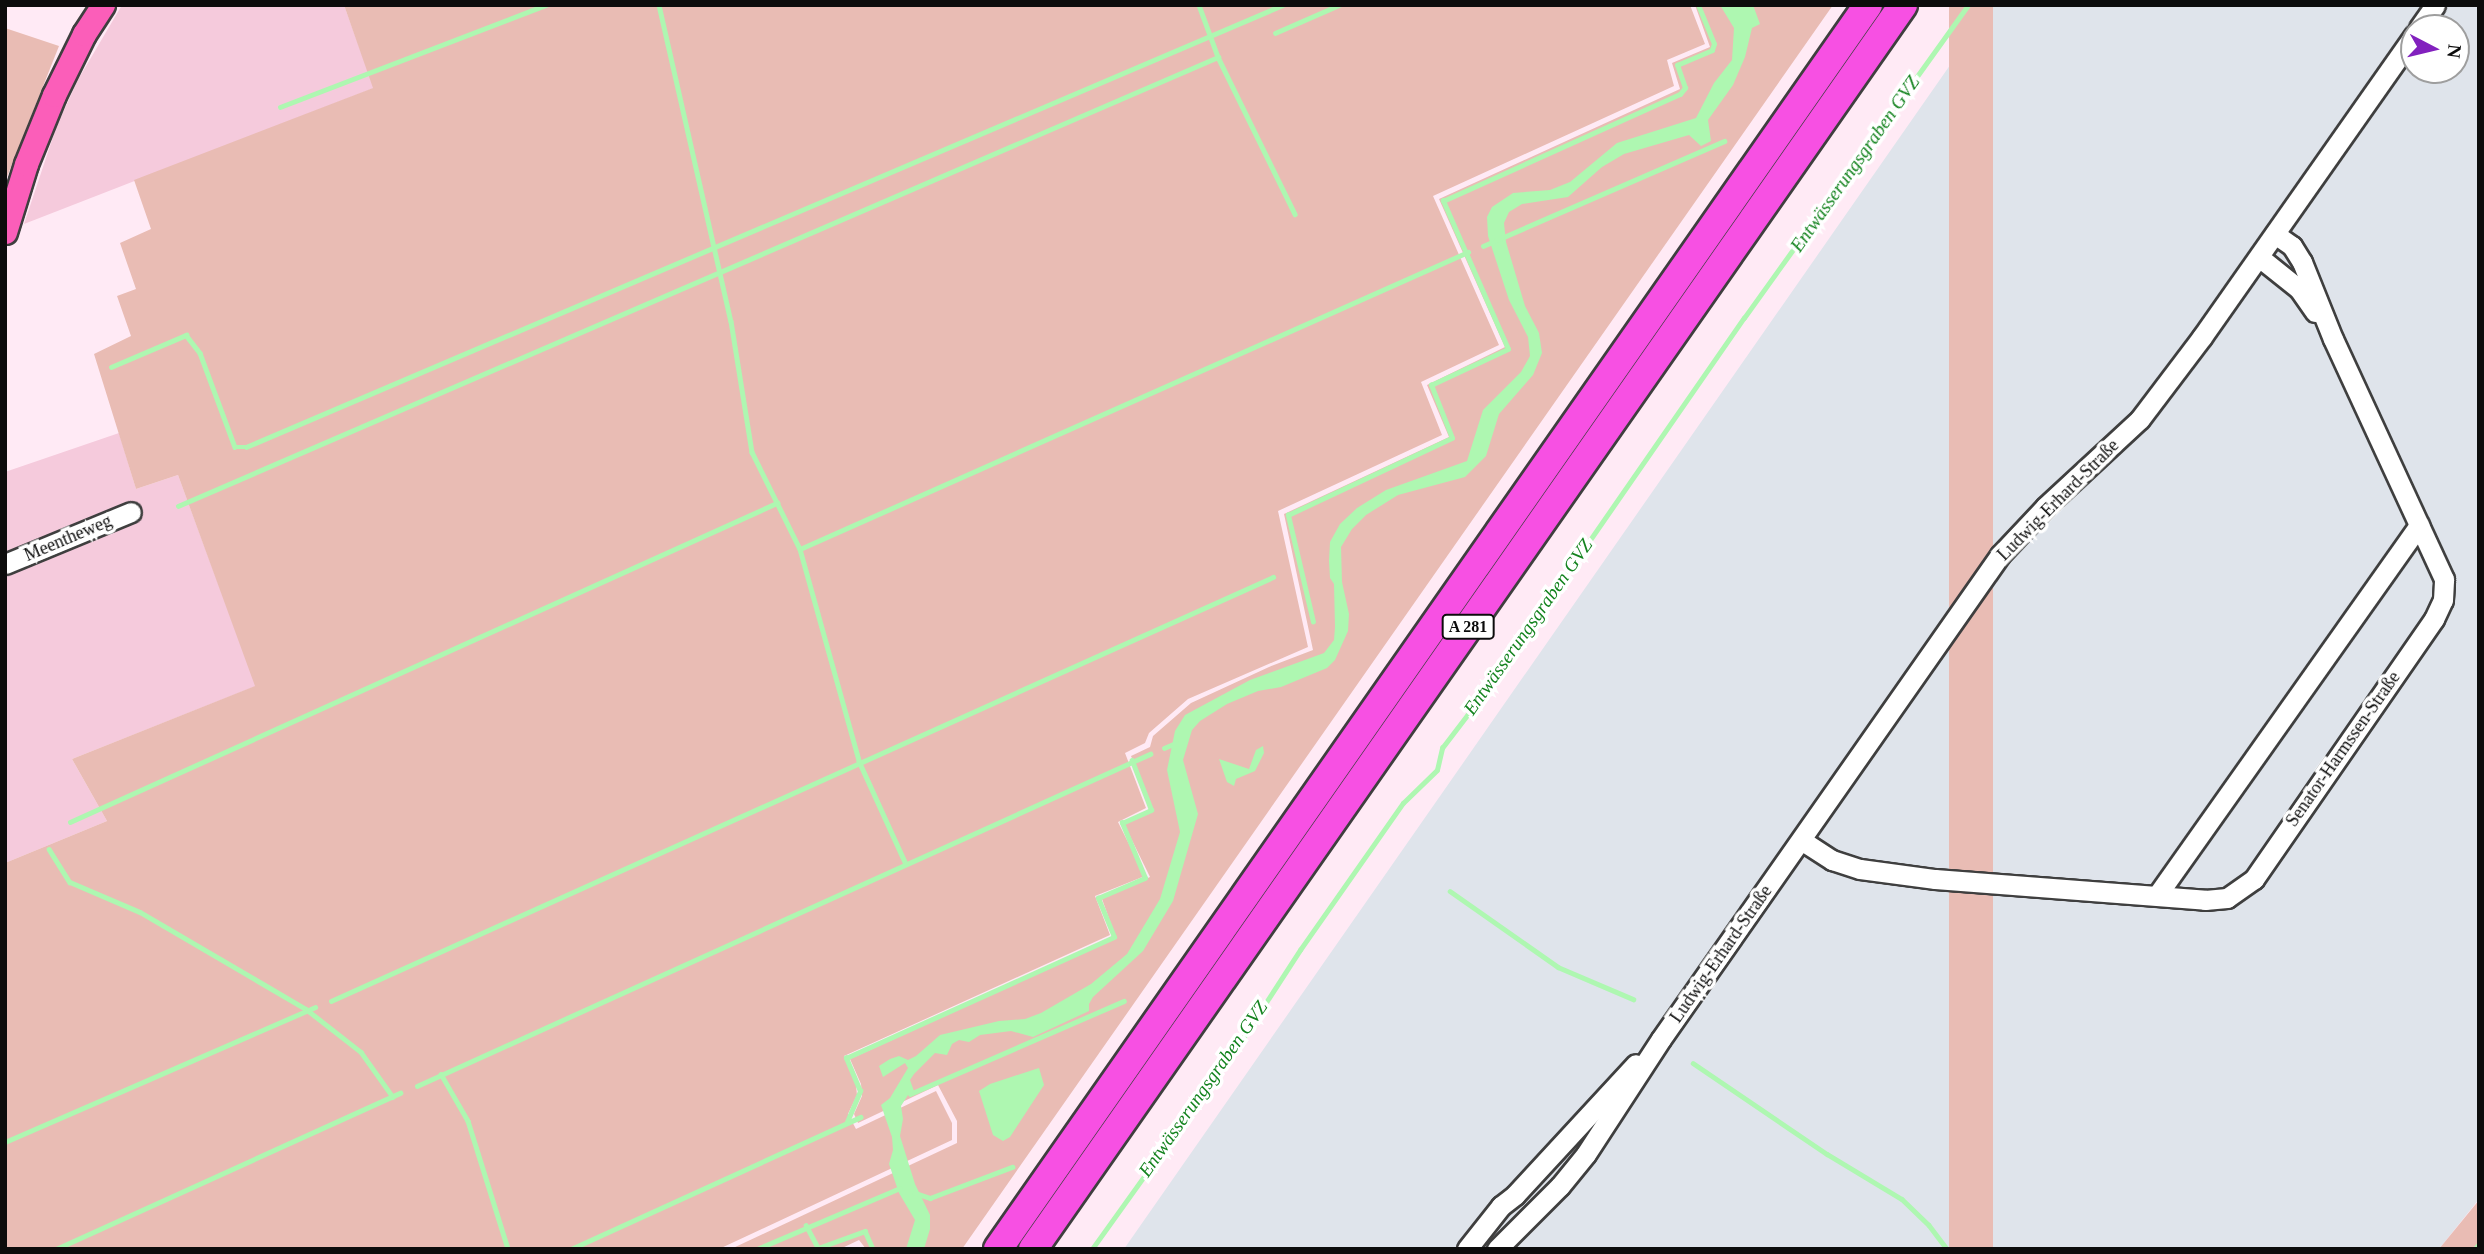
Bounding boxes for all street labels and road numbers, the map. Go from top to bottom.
street label: Ludwig-Erhard-Straße [1993,435,2123,565]
street label: Meentheweg [21,510,115,566]
road number: A 281 [1440,614,1496,640]
street label: Senator-Harmssen-Straße [2281,667,2405,831]
street label: Ludwig-Erhard-Straße [1665,881,1777,1027]

